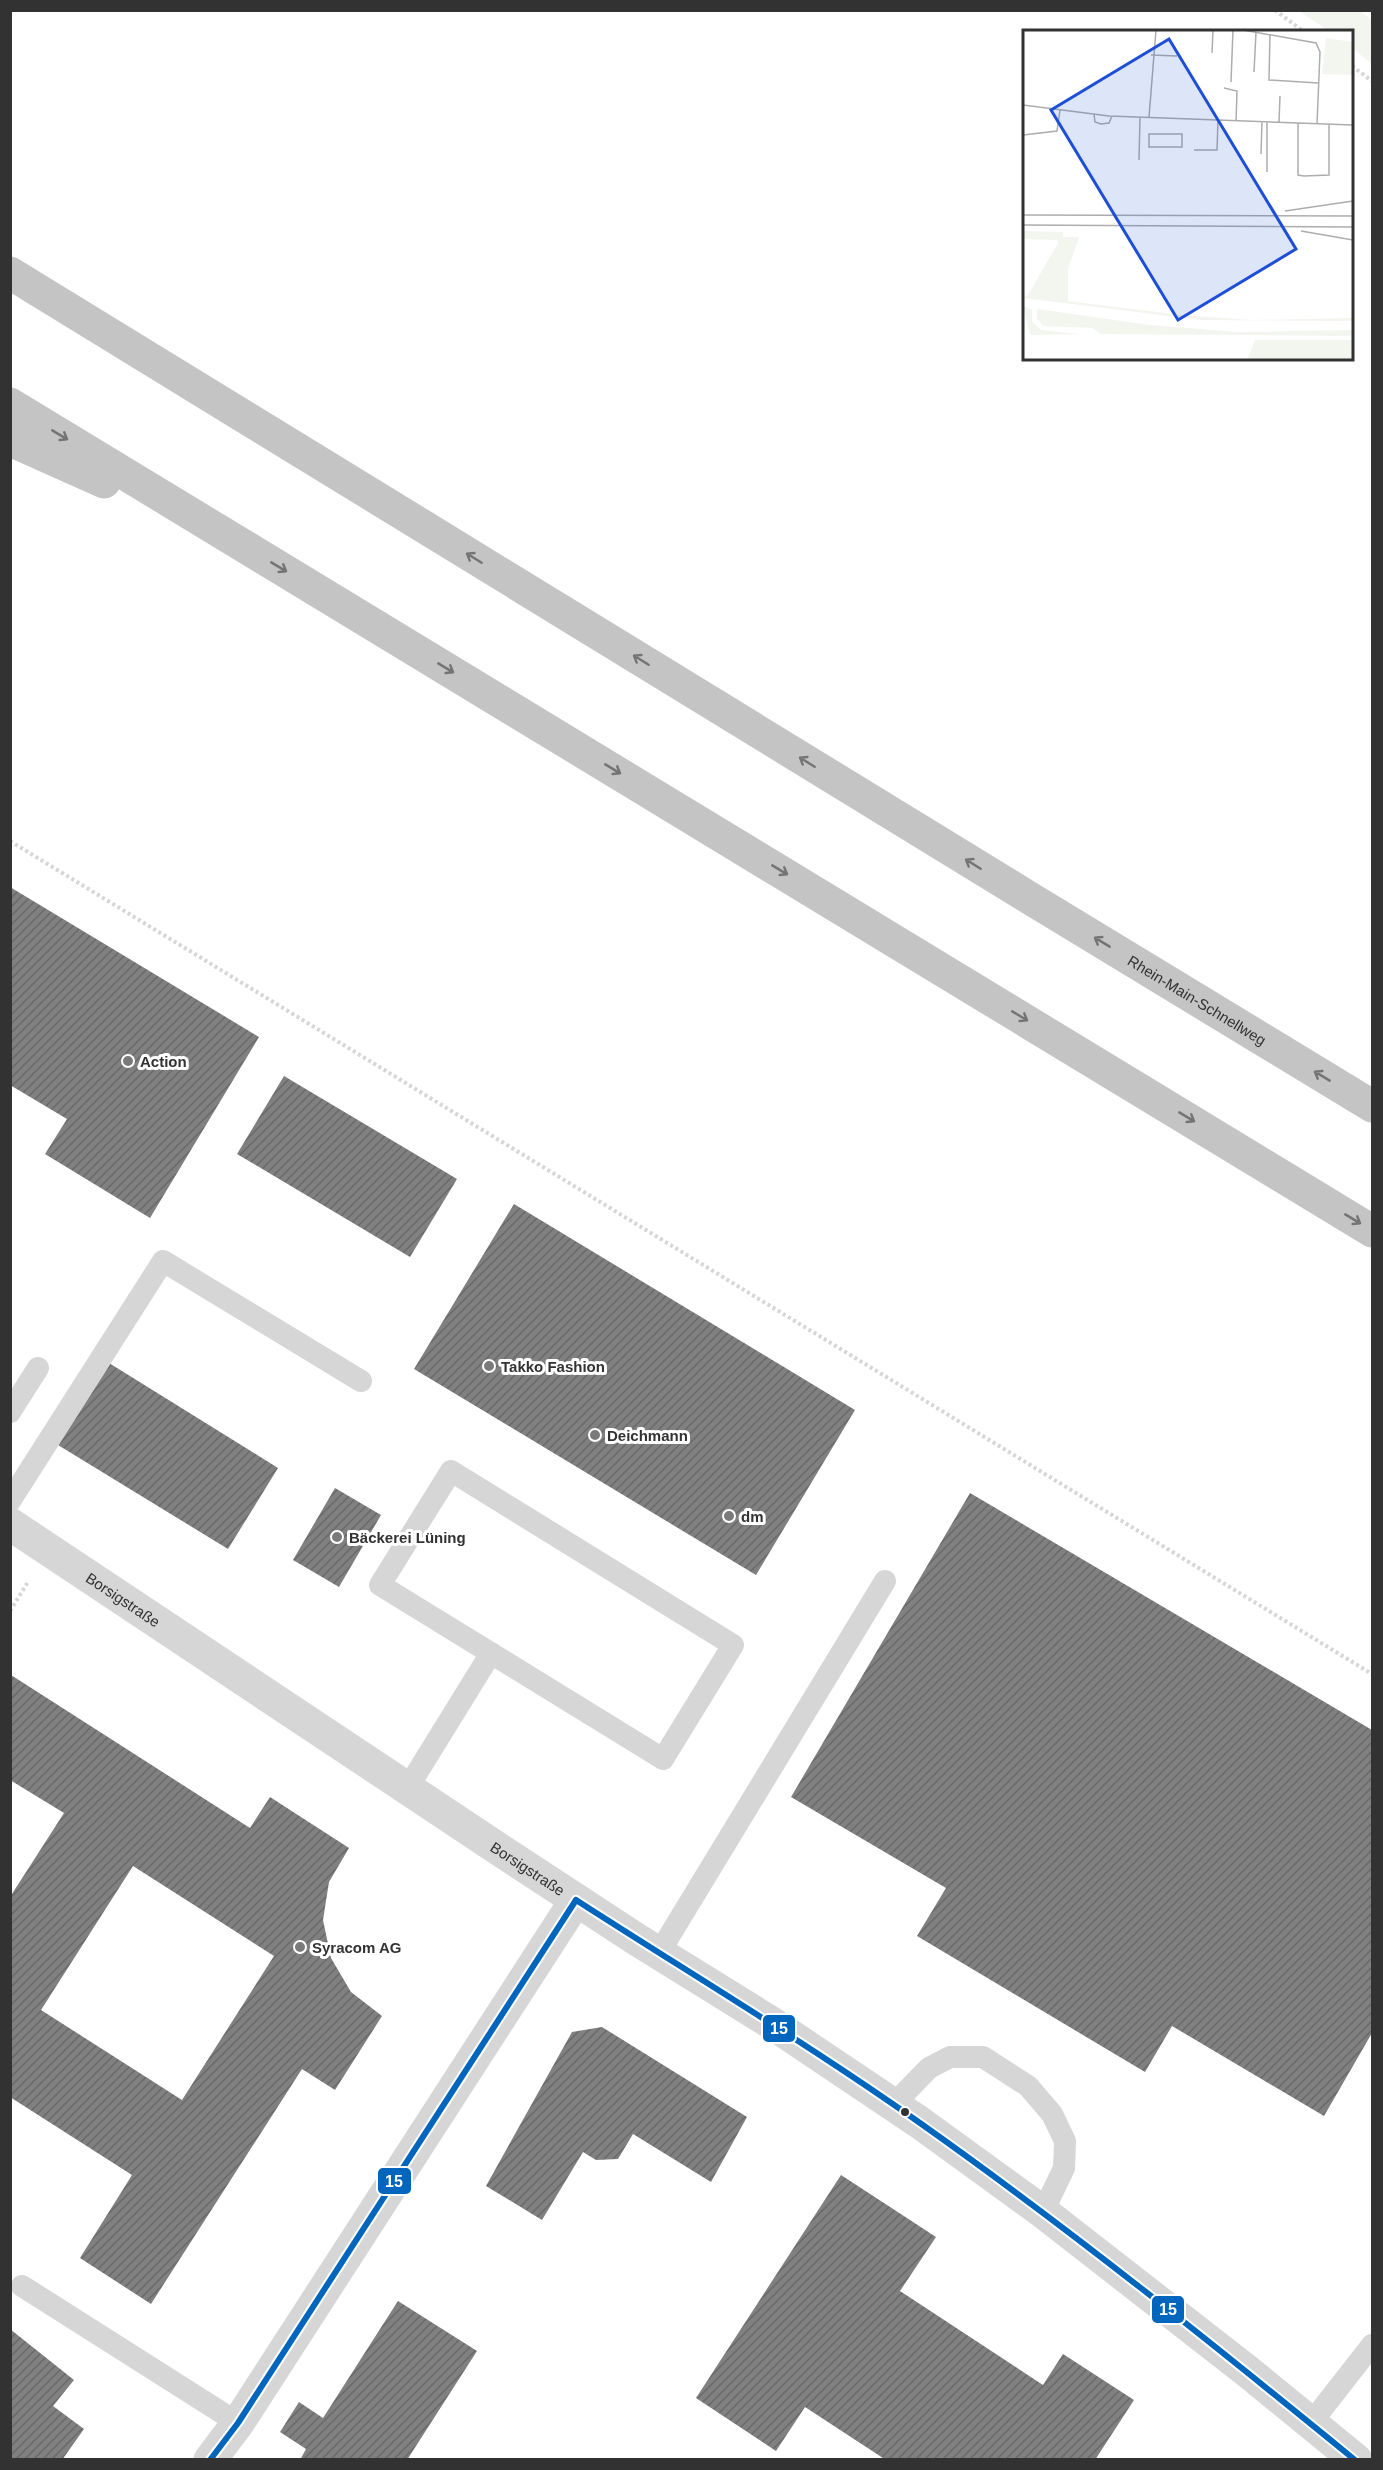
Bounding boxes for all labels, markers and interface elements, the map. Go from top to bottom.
inset map [1023,30,1353,360]
one-way arrow [51,429,68,441]
one-way arrow [466,551,483,563]
one-way arrow [270,562,287,574]
one-way arrow [633,653,650,665]
one-way arrow [437,663,454,675]
one-way arrow [799,755,816,767]
one-way arrow [604,764,621,776]
one-way arrow [965,857,982,869]
one-way arrow [771,864,788,876]
one-way arrow [1094,936,1111,948]
street label: Rhein-Main-Schnellweg [1125,951,1269,1048]
one-way arrow [1011,1010,1028,1022]
place label: Action [140,1053,187,1070]
marker: Action [121,1054,135,1068]
one-way arrow [1314,1070,1331,1082]
one-way arrow [1178,1112,1195,1124]
one-way arrow [1344,1213,1361,1225]
place label: Takko Fashion [501,1358,605,1375]
marker: Takko Fashion [482,1359,496,1373]
place label: Deichmann [607,1427,688,1444]
marker: Deichmann [588,1428,602,1442]
place label: dm [741,1508,764,1525]
marker: dm [722,1509,736,1523]
place label: Bäckerei Lüning [349,1529,466,1546]
marker: Bäckerei Lüning [330,1530,344,1544]
street label: Borsigstraße [83,1569,163,1630]
street label: Borsigstraße [488,1838,568,1899]
place label: Syracom AG [312,1939,401,1956]
marker: Syracom AG [293,1940,307,1954]
line badge: 15 [762,2014,796,2043]
text: 15 [770,2020,788,2037]
unlabelled marker [899,2106,911,2118]
line badge: 15 [377,2167,412,2195]
text: 15 [385,2173,403,2190]
line badge: 15 [1151,2295,1185,2324]
text: 15 [1159,2301,1177,2318]

